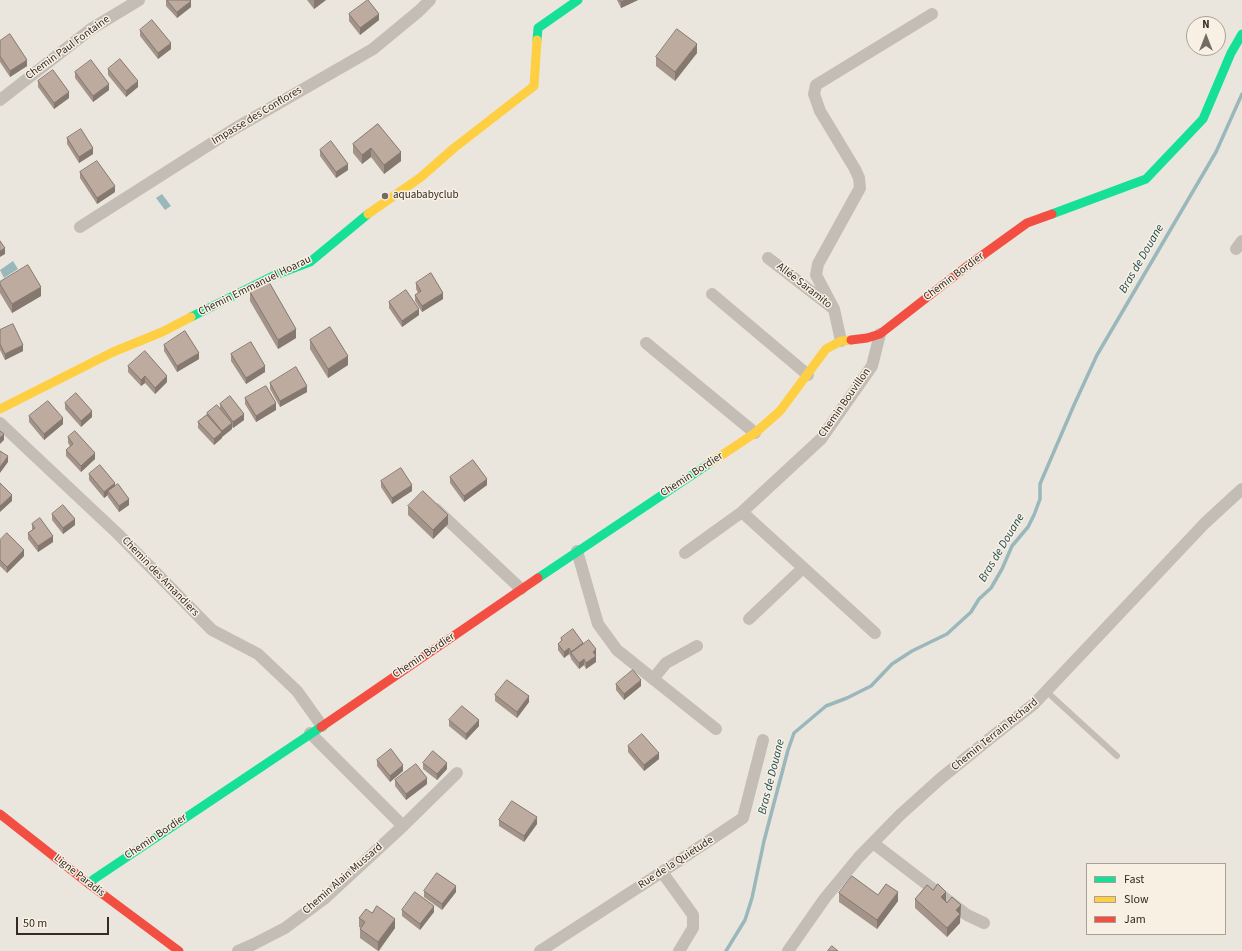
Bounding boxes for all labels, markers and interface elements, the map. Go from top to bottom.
street label: Chemin Paul Fontaine [23,13,113,83]
north arrow [1186,16,1226,56]
text: N [1202,17,1210,32]
street label: Impasse des Conflores [210,84,304,148]
place label: aquababyclub [393,189,459,203]
marker: aquababyclub [380,191,390,201]
water label: Bras de Douane [1116,222,1168,296]
street label: Chemin Bordier [921,250,987,304]
street label: Chemin Emmanuel Hoarau [197,253,313,319]
street label: Allée Saramito [774,260,834,312]
street label: Chemin Bouvillon [816,366,874,440]
street label: Chemin Bordier [658,450,726,500]
water label: Bras de Douane [976,511,1028,585]
street label: Chemin des Amandiers [119,534,201,620]
street label: Chemin Bordier [390,630,458,682]
street label: Chemin Terrain Richard [949,696,1041,774]
water label: Bras de Douane [756,738,788,816]
street label: Chemin Bordier [122,811,190,863]
street label: Rue de la Quietude [636,834,716,892]
street label: Chemin Alain Mussard [300,841,386,917]
street label: Ligne Paradis [51,852,107,900]
legend [1086,863,1226,935]
text: Fast [1124,871,1144,888]
text: Slow [1124,891,1149,908]
scale bar [18,909,111,935]
text: Jam [1124,911,1146,928]
text: 50 m [23,915,47,932]

